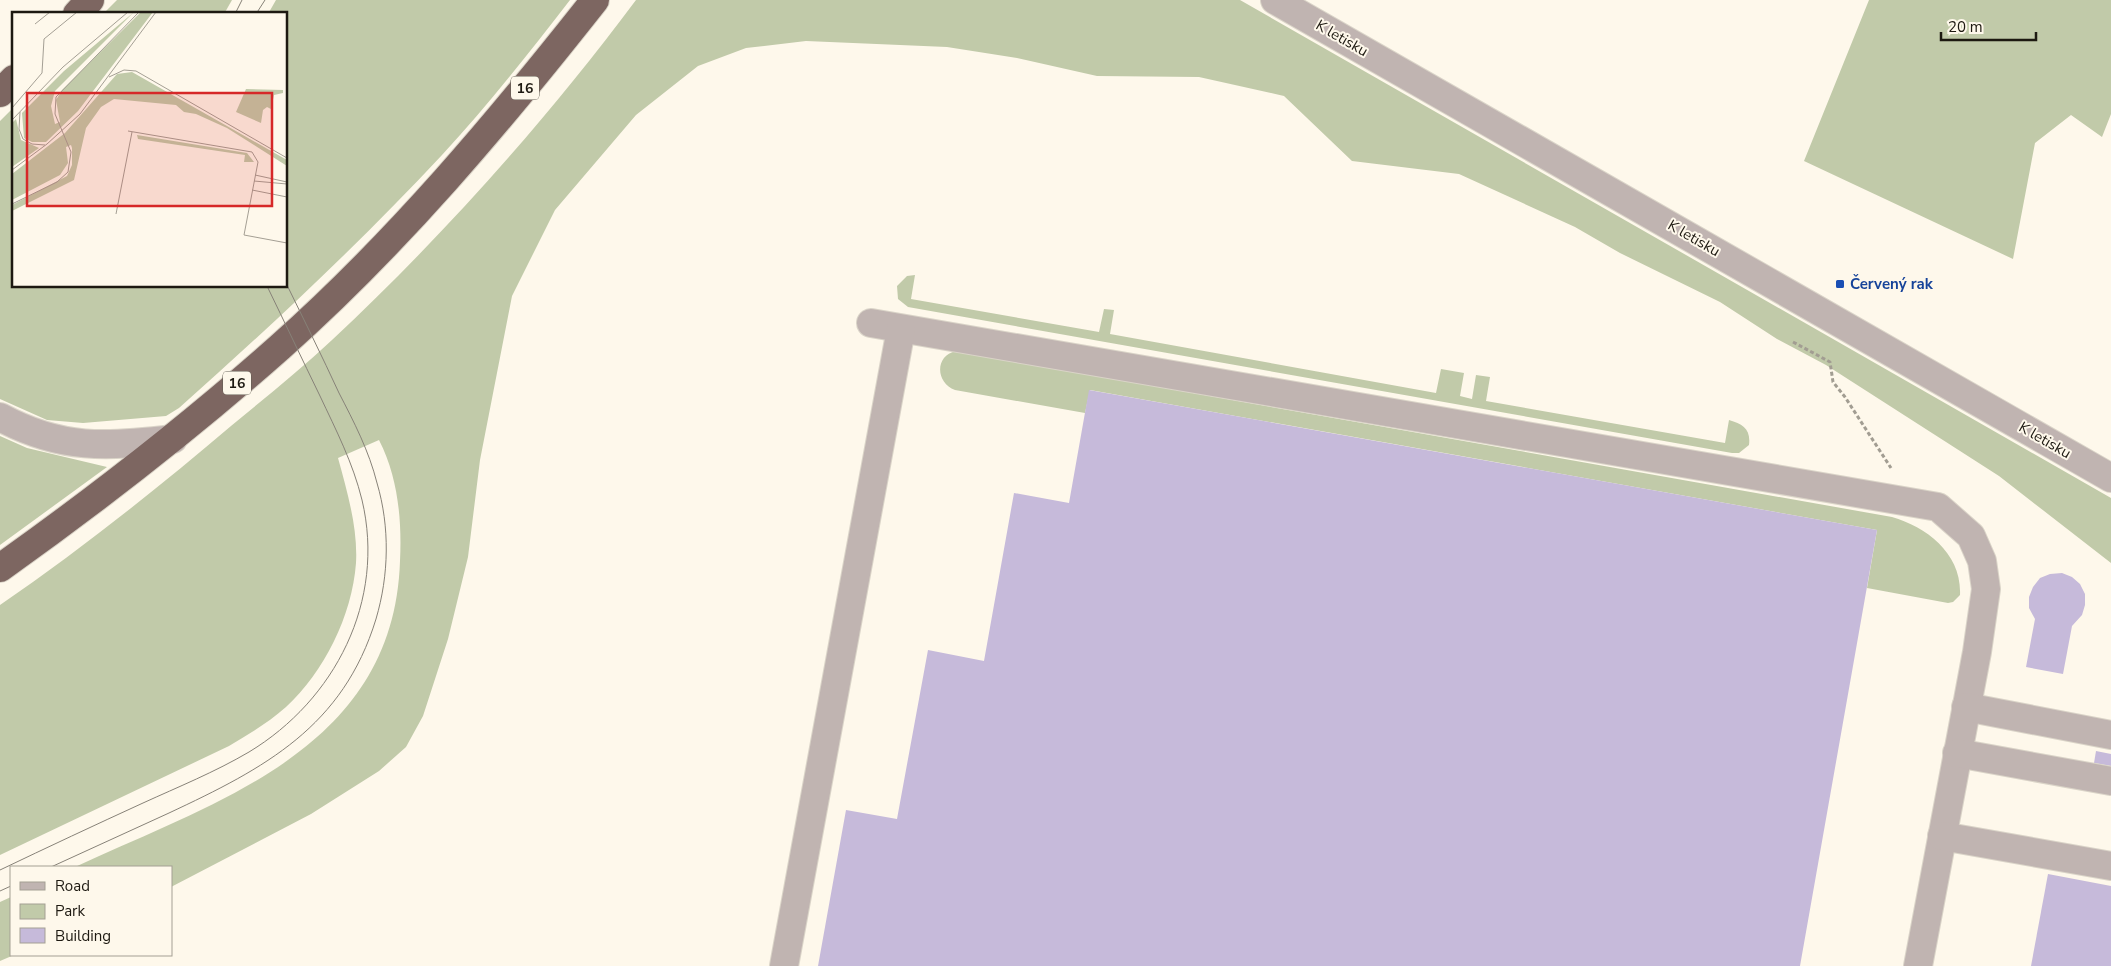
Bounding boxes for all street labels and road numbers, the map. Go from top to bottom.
street label: K letisku [1312,15,1372,61]
road number: 16 [511,76,539,100]
street label: K letisku [1664,215,1724,261]
road number: 16 [223,372,251,394]
street label: K letisku [2015,417,2075,463]

